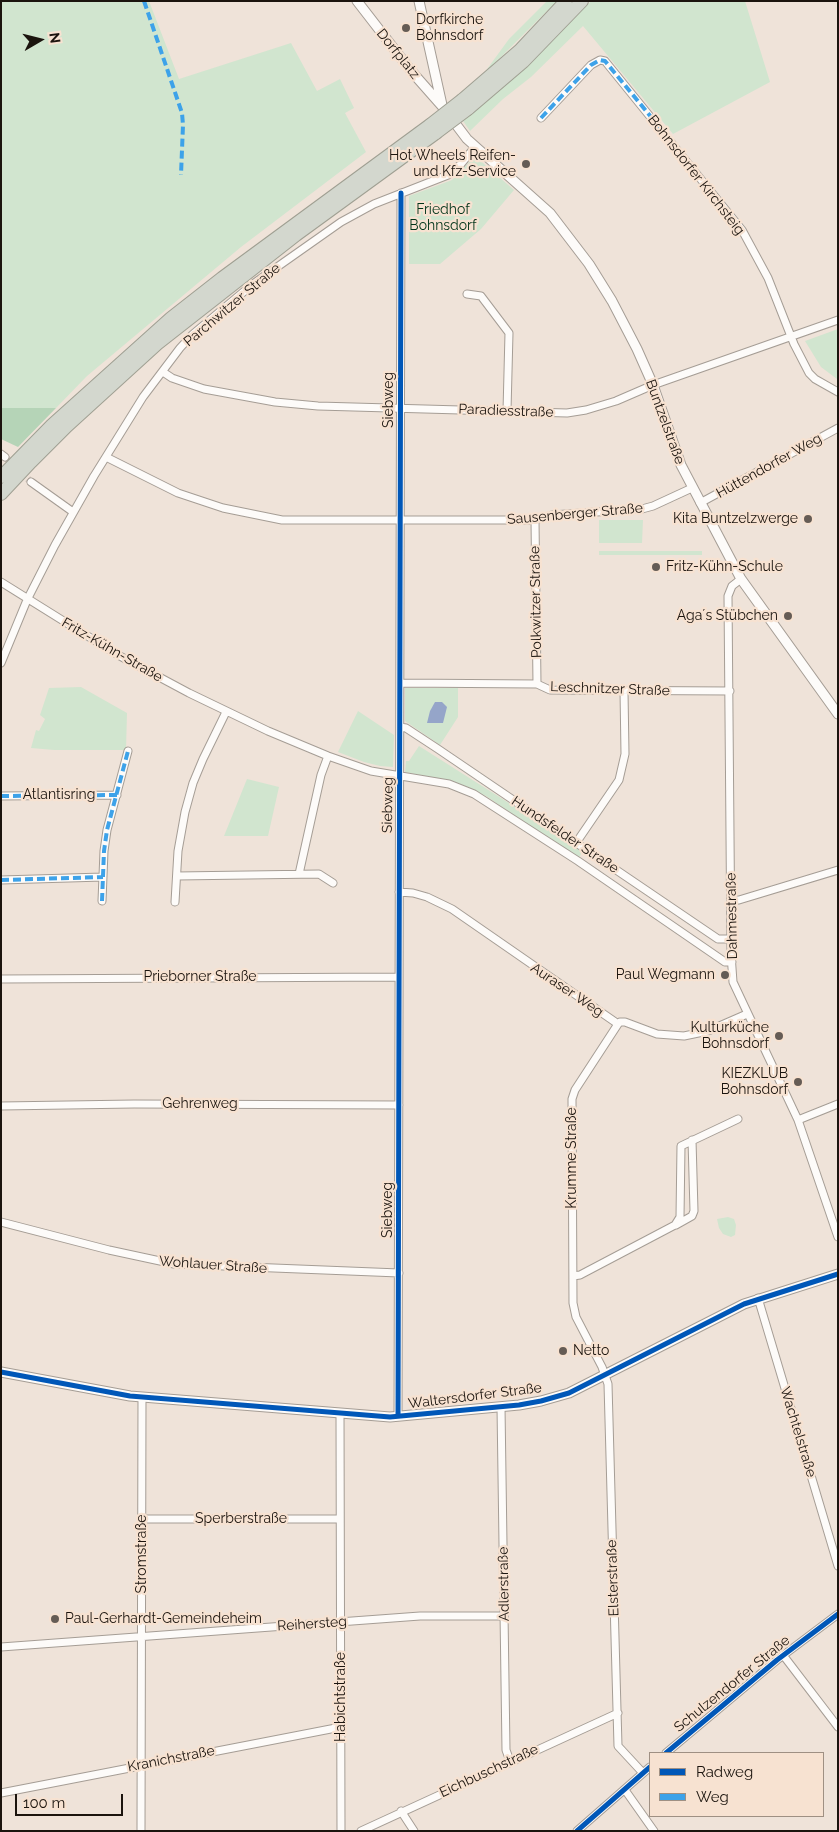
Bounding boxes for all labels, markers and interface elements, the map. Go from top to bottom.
place label: Dorfkirche Bohnsdorf [416,12,483,44]
north arrow [15,15,65,65]
marker: Dorfkirche Bohnsdorf [400,22,412,34]
street label: Dorfplatz [373,26,423,82]
text: N [46,32,64,44]
street label: Bohnsdorfer Kirchsteig [644,112,748,238]
place label: Hot Wheels Reifen- und Kfz-Service [389,148,516,180]
marker: Hot Wheels Reifen- und Kfz-Service [520,158,532,170]
park label: Friedhof Bohnsdorf [409,202,477,234]
street label: Parchwitzer Straße [180,260,284,350]
street label: Siebweg [381,372,397,428]
street label: Buntzelstraße [642,377,688,467]
street label: Paradiesstraße [458,401,554,421]
street label: Hüttendorfer Weg [713,430,825,502]
street label: Sausenberger Straße [507,500,643,528]
place label: Kita Buntzelzwerge [673,511,798,527]
marker: Kita Buntzelzwerge [802,513,814,525]
street label: Polkwitzer Straße [527,546,545,658]
place label: Fritz-Kühn-Schule [666,559,783,575]
marker: Fritz-Kühn-Schule [650,561,662,573]
place label: Aga´s Stübchen [677,608,778,624]
marker: Aga´s Stübchen [782,610,794,622]
street label: Fritz-Kühn-Straße [59,614,165,686]
street label: Leschnitzer Straße [550,679,670,699]
street label: Siebweg [379,777,397,833]
street label: Atlantisring [23,787,95,803]
street label: Hundsfelder Straße [508,793,622,877]
street label: Dahmestraße [723,872,741,960]
street label: Auraser Weg [527,959,607,1021]
place label: Paul Wegmann [616,967,715,983]
street label: Prieborner Straße [143,969,257,985]
marker: Paul Wegmann [719,969,731,981]
place label: Kulturküche Bohnsdorf [690,1020,769,1052]
marker: Kulturküche Bohnsdorf [773,1030,785,1042]
place label: KIEZKLUB Bohnsdorf [721,1066,788,1098]
marker: KIEZKLUB Bohnsdorf [792,1076,804,1088]
street label: Gehrenweg [162,1096,238,1112]
street label: Krumme Straße [564,1107,580,1209]
street label: Siebweg [380,1182,396,1238]
street label: Wohlauer Straße [158,1253,268,1277]
place label: Netto [573,1343,609,1359]
marker: Netto [557,1345,569,1357]
street label: Waltersdorfer Straße [407,1379,543,1413]
street label: Wachtelstraße [776,1385,820,1479]
street label: Sperberstraße [195,1511,287,1527]
street label: Stromstraße [134,1515,150,1593]
street label: Elsterstraße [603,1539,623,1617]
street label: Adlerstraße [495,1546,513,1622]
place label: Paul-Gerhardt-Gemeindeheim [65,1611,262,1627]
marker: Paul-Gerhardt-Gemeindeheim [49,1613,61,1625]
street label: Reihersteg [277,1613,347,1635]
street label: Schulzendorfer Straße [671,1632,793,1736]
street label: Habichtstraße [333,1652,349,1742]
street label: Eichbuschstraße [437,1741,541,1801]
street label: Kranichstraße [126,1742,216,1776]
legend [649,1752,824,1817]
text: Radweg [696,1763,753,1781]
scale bar [18,1784,125,1816]
text: Weg [696,1788,729,1806]
text: 100 m [23,1794,65,1812]

